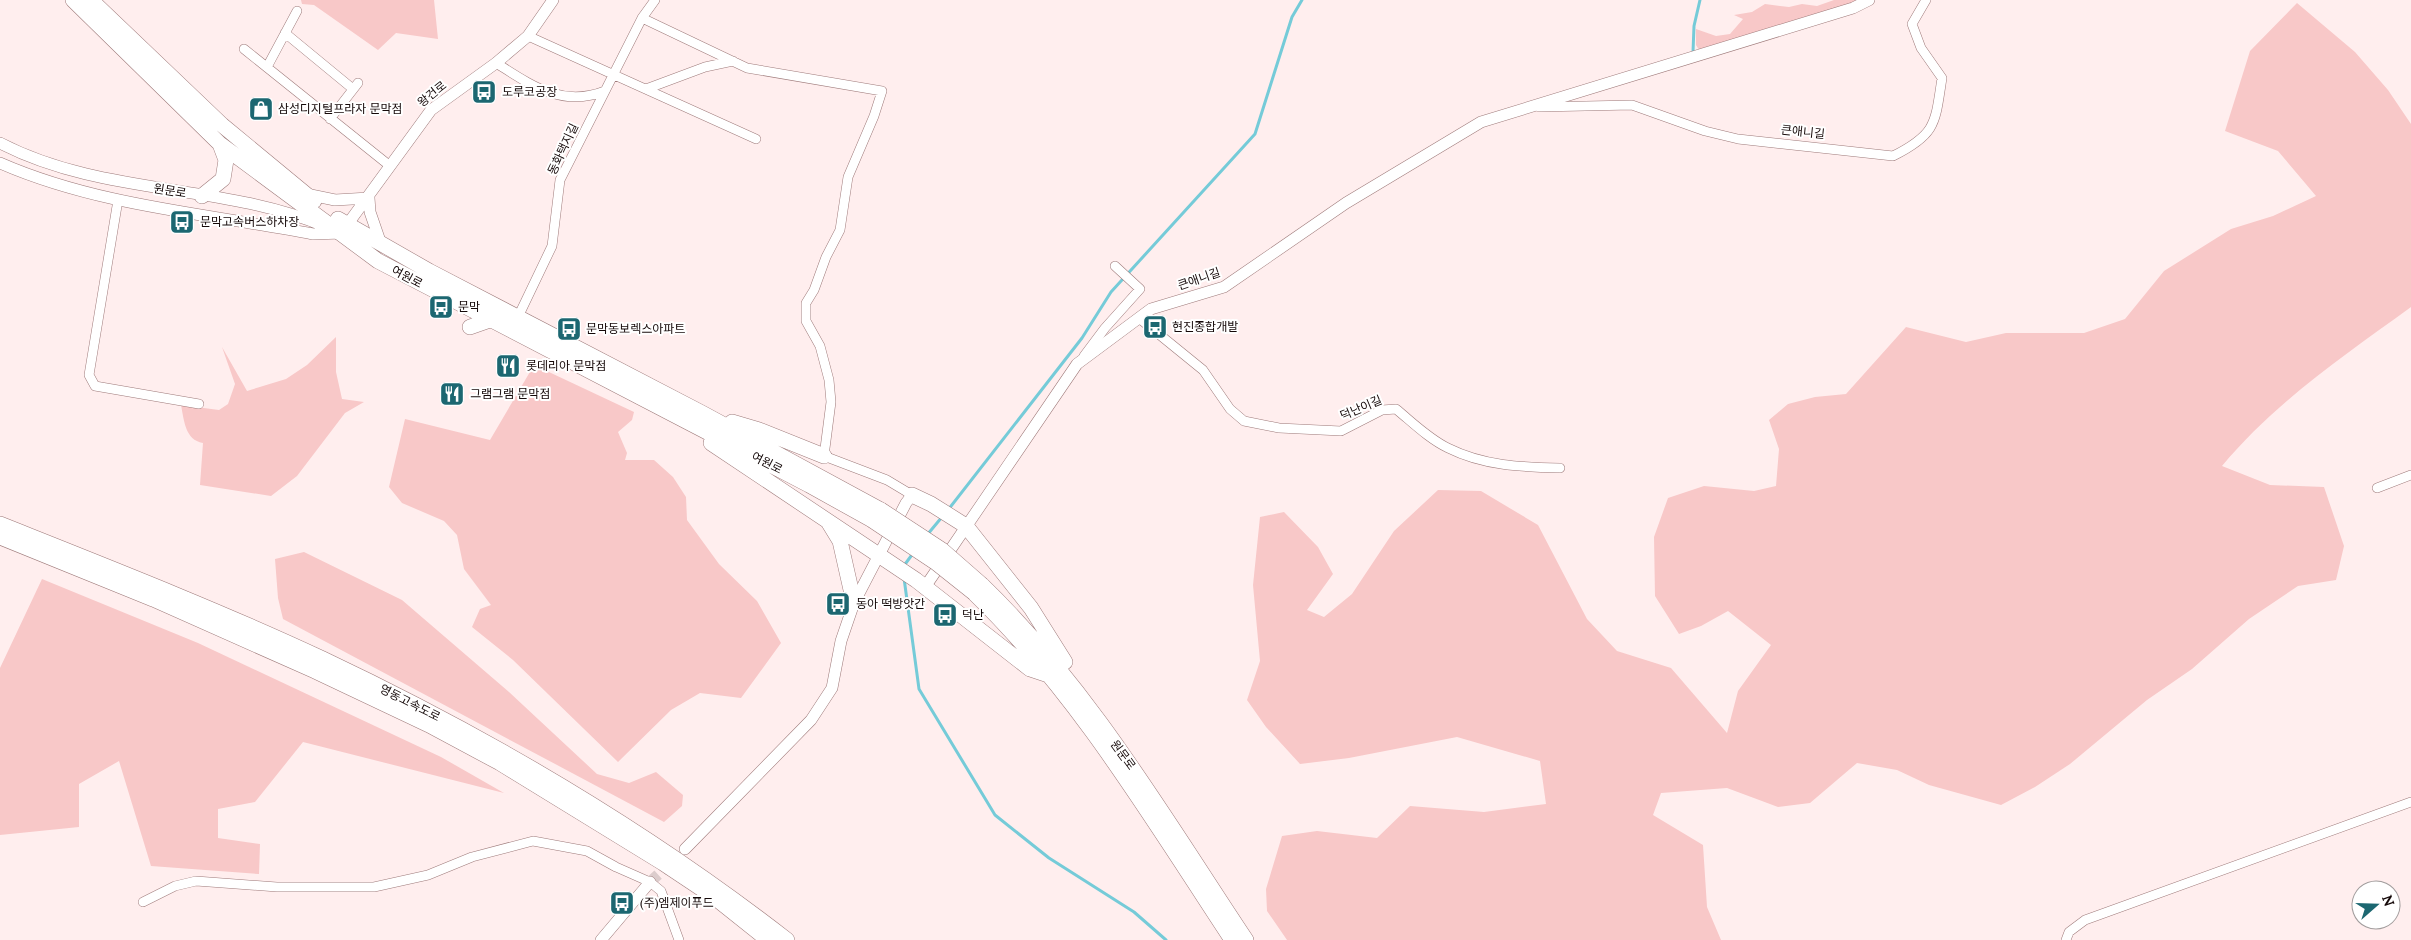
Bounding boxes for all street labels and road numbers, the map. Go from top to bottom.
street label: 왕건로 [414,77,449,110]
street label: 동화택지길 [544,121,581,177]
street label: 큰애니길 [1780,122,1826,141]
street label: 원문로 [153,181,188,201]
street label: 여원로 [389,262,425,291]
street label: 큰애니길 [1176,264,1222,293]
street label: 덕난이길 [1338,392,1384,423]
street label: 여원로 [749,448,785,477]
street label: 영동고속도로 [377,681,443,724]
street label: 원문로 [1108,737,1139,773]

